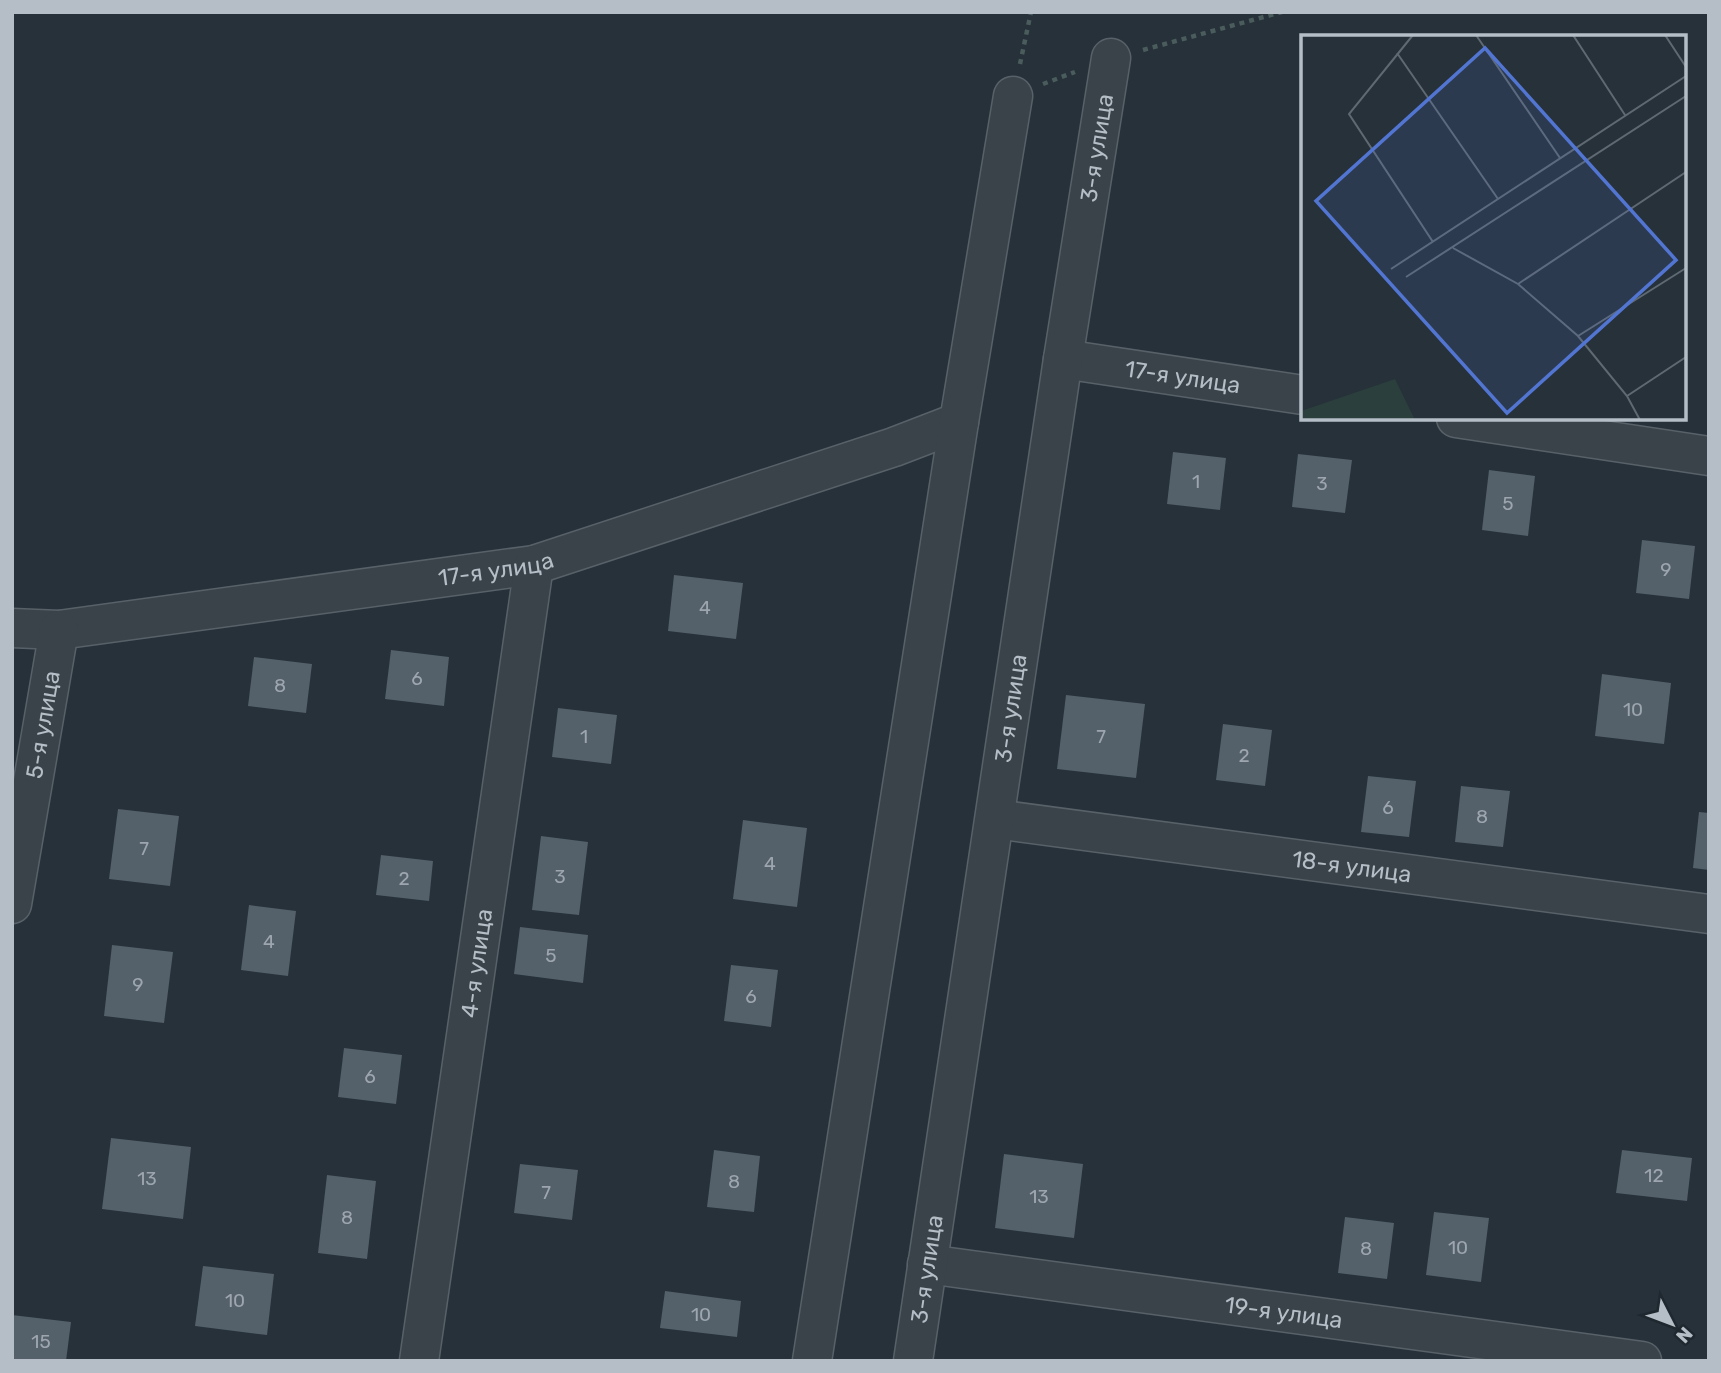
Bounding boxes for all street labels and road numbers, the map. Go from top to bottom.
street label: 3-я улица [1074,92,1119,204]
street label: 17-я улица [1123,354,1242,399]
street label: 17-я улица [436,546,557,592]
street label: 3-я улица [989,652,1033,764]
street label: 5-я улица [20,668,66,781]
street label: 18-я улица [1291,845,1413,888]
street label: 4-я улица [455,907,498,1019]
street label: 3-я улица [905,1213,949,1325]
street label: 19-я улица [1223,1291,1344,1334]

